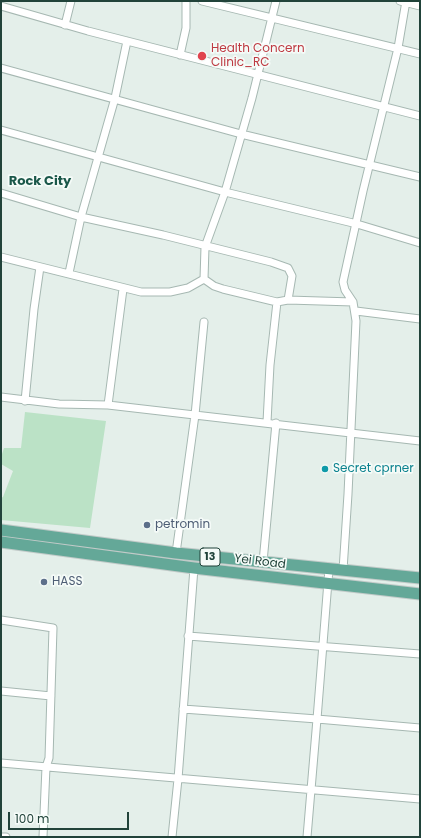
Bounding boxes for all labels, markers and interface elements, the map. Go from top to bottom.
place label: Health Concern Clinic_RC [211,42,305,70]
marker: Health Concern Clinic_RC [196,50,208,62]
district label: Rock City [9,174,71,190]
place label: Secret cprner [333,462,414,476]
marker: Secret cprner [320,464,330,474]
place label: petromin [155,518,210,532]
marker: petromin [142,520,152,530]
road number: 13 [200,548,220,566]
street label: Yei Road [233,552,287,572]
place label: HASS [52,575,82,589]
marker: HASS [39,577,49,587]
scale bar [10,804,131,830]
text: 100 m [15,810,49,827]

